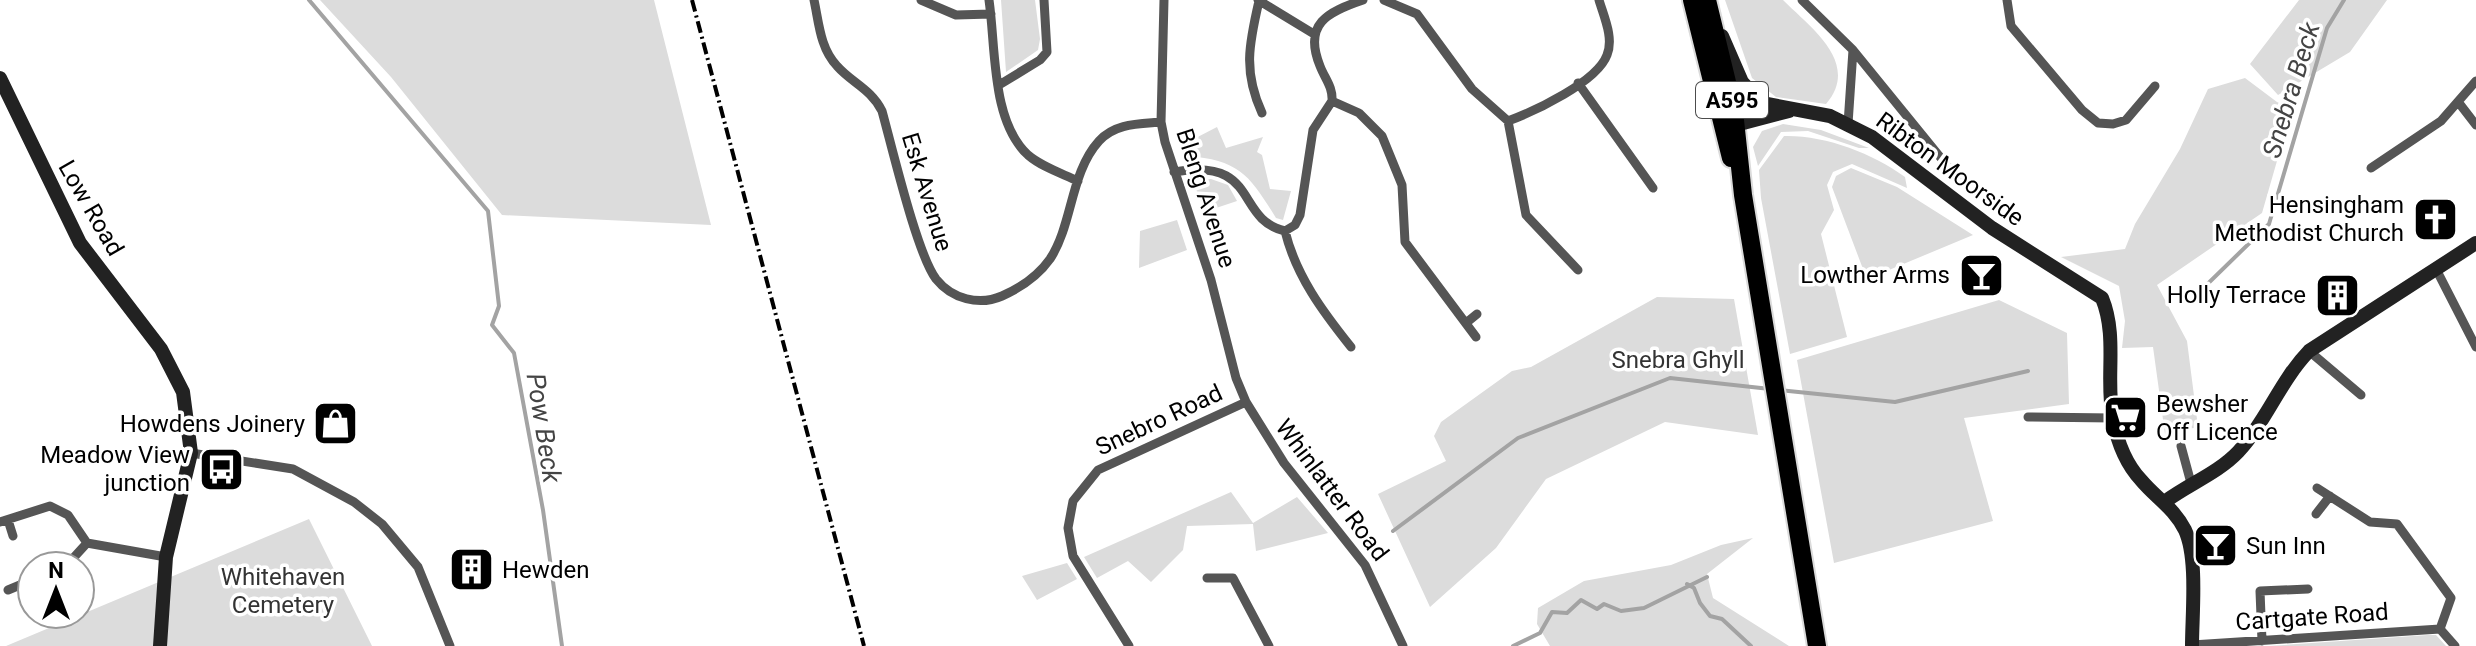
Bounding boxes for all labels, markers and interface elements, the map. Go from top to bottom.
water label: Snebra Beck [2256,18,2326,161]
road number: A595 [1696,82,1768,118]
street label: Ribton Moorside [1871,106,2029,232]
street label: Bleng Avenue [1170,125,1242,271]
street label: Esk Avenue [896,129,958,255]
street label: Low Road [52,155,130,261]
place label: Hensingham Methodist Church [2214,191,2404,247]
church icon: Hensingham Methodist Church [2411,195,2459,243]
bar icon: Lowther Arms [1957,251,2005,299]
place label: Lowther Arms [1800,261,1950,289]
building icon: Holly Terrace [2313,271,2361,319]
place label: Holly Terrace [2167,281,2306,309]
park label: Snebra Ghyll [1612,346,1744,374]
water label: Pow Beck [521,371,568,486]
street label: Snebro Road [1091,379,1227,461]
place label: Bewsher Off Licence [2156,390,2278,446]
supermarket icon: Bewsher Off Licence [2101,394,2149,442]
shop icon: Howdens Joinery [312,400,360,448]
place label: Howdens Joinery [120,410,306,438]
street label: Whinlatter Road [1270,414,1394,566]
place label: Meadow View junction [40,441,190,497]
bus stop icon: Meadow View junction [197,445,245,493]
bar icon: Sun Inn [2191,522,2239,570]
place label: Sun Inn [2246,532,2326,560]
building icon: Hewden [447,546,495,594]
north arrow [16,550,96,630]
place label: Hewden [502,556,589,584]
text: N [48,558,64,583]
park label: Whitehaven Cemetery [221,563,345,619]
street label: Cartgate Road [2235,598,2389,636]

